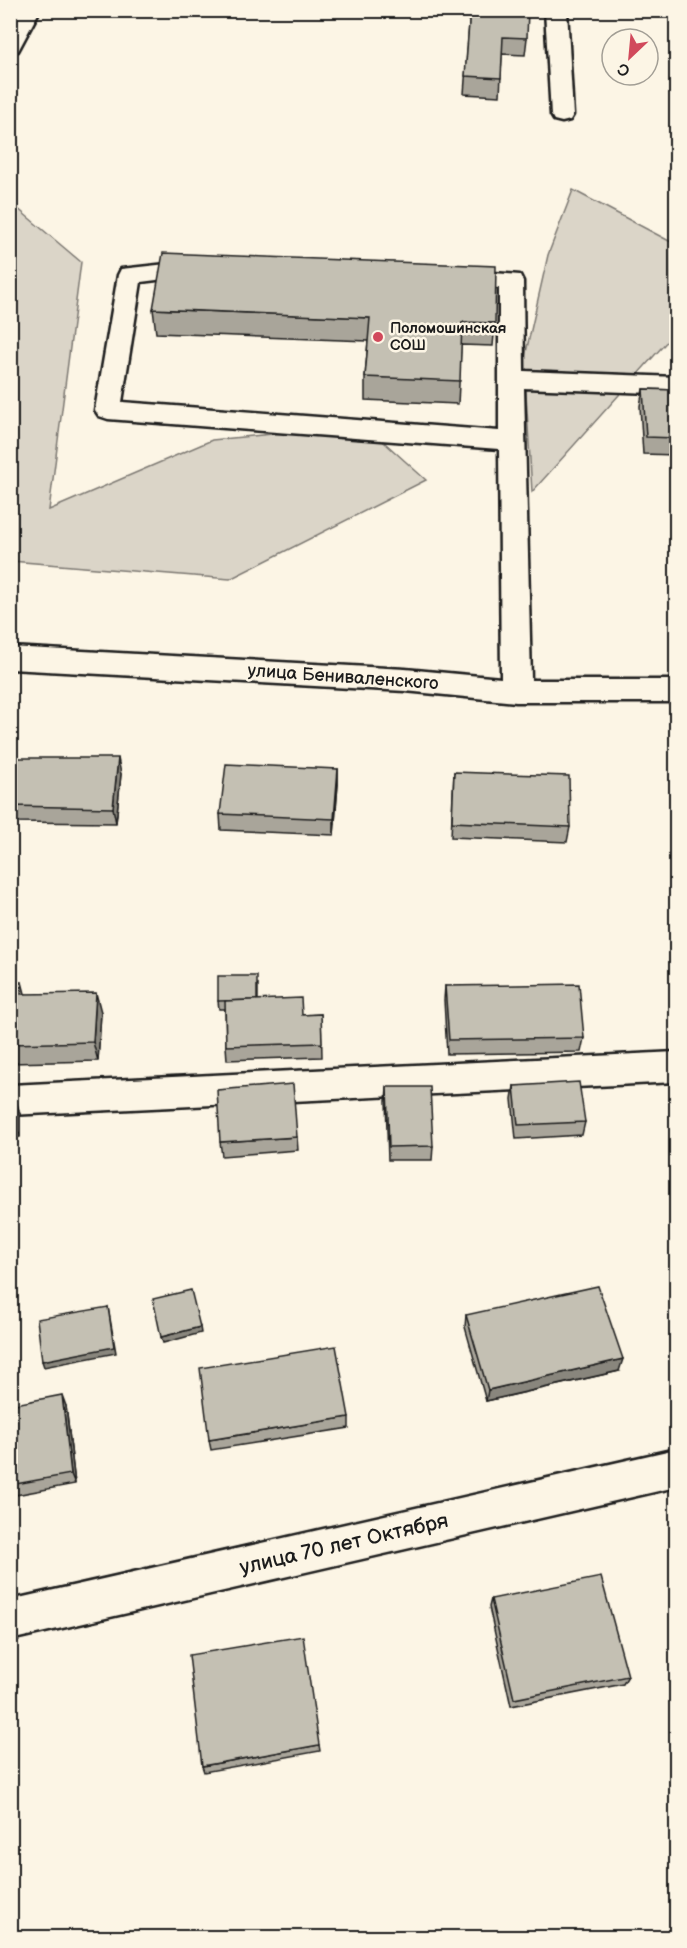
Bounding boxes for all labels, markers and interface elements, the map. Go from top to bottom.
north arrow [600,27,660,87]
text: С [615,58,633,80]
place label: Поломошинская СОШ [390,319,506,355]
marker: Поломошинская СОШ [371,330,385,344]
street label: улица Бениваленского [247,660,439,694]
street label: улица 70 лет Октября [237,1508,451,1580]

